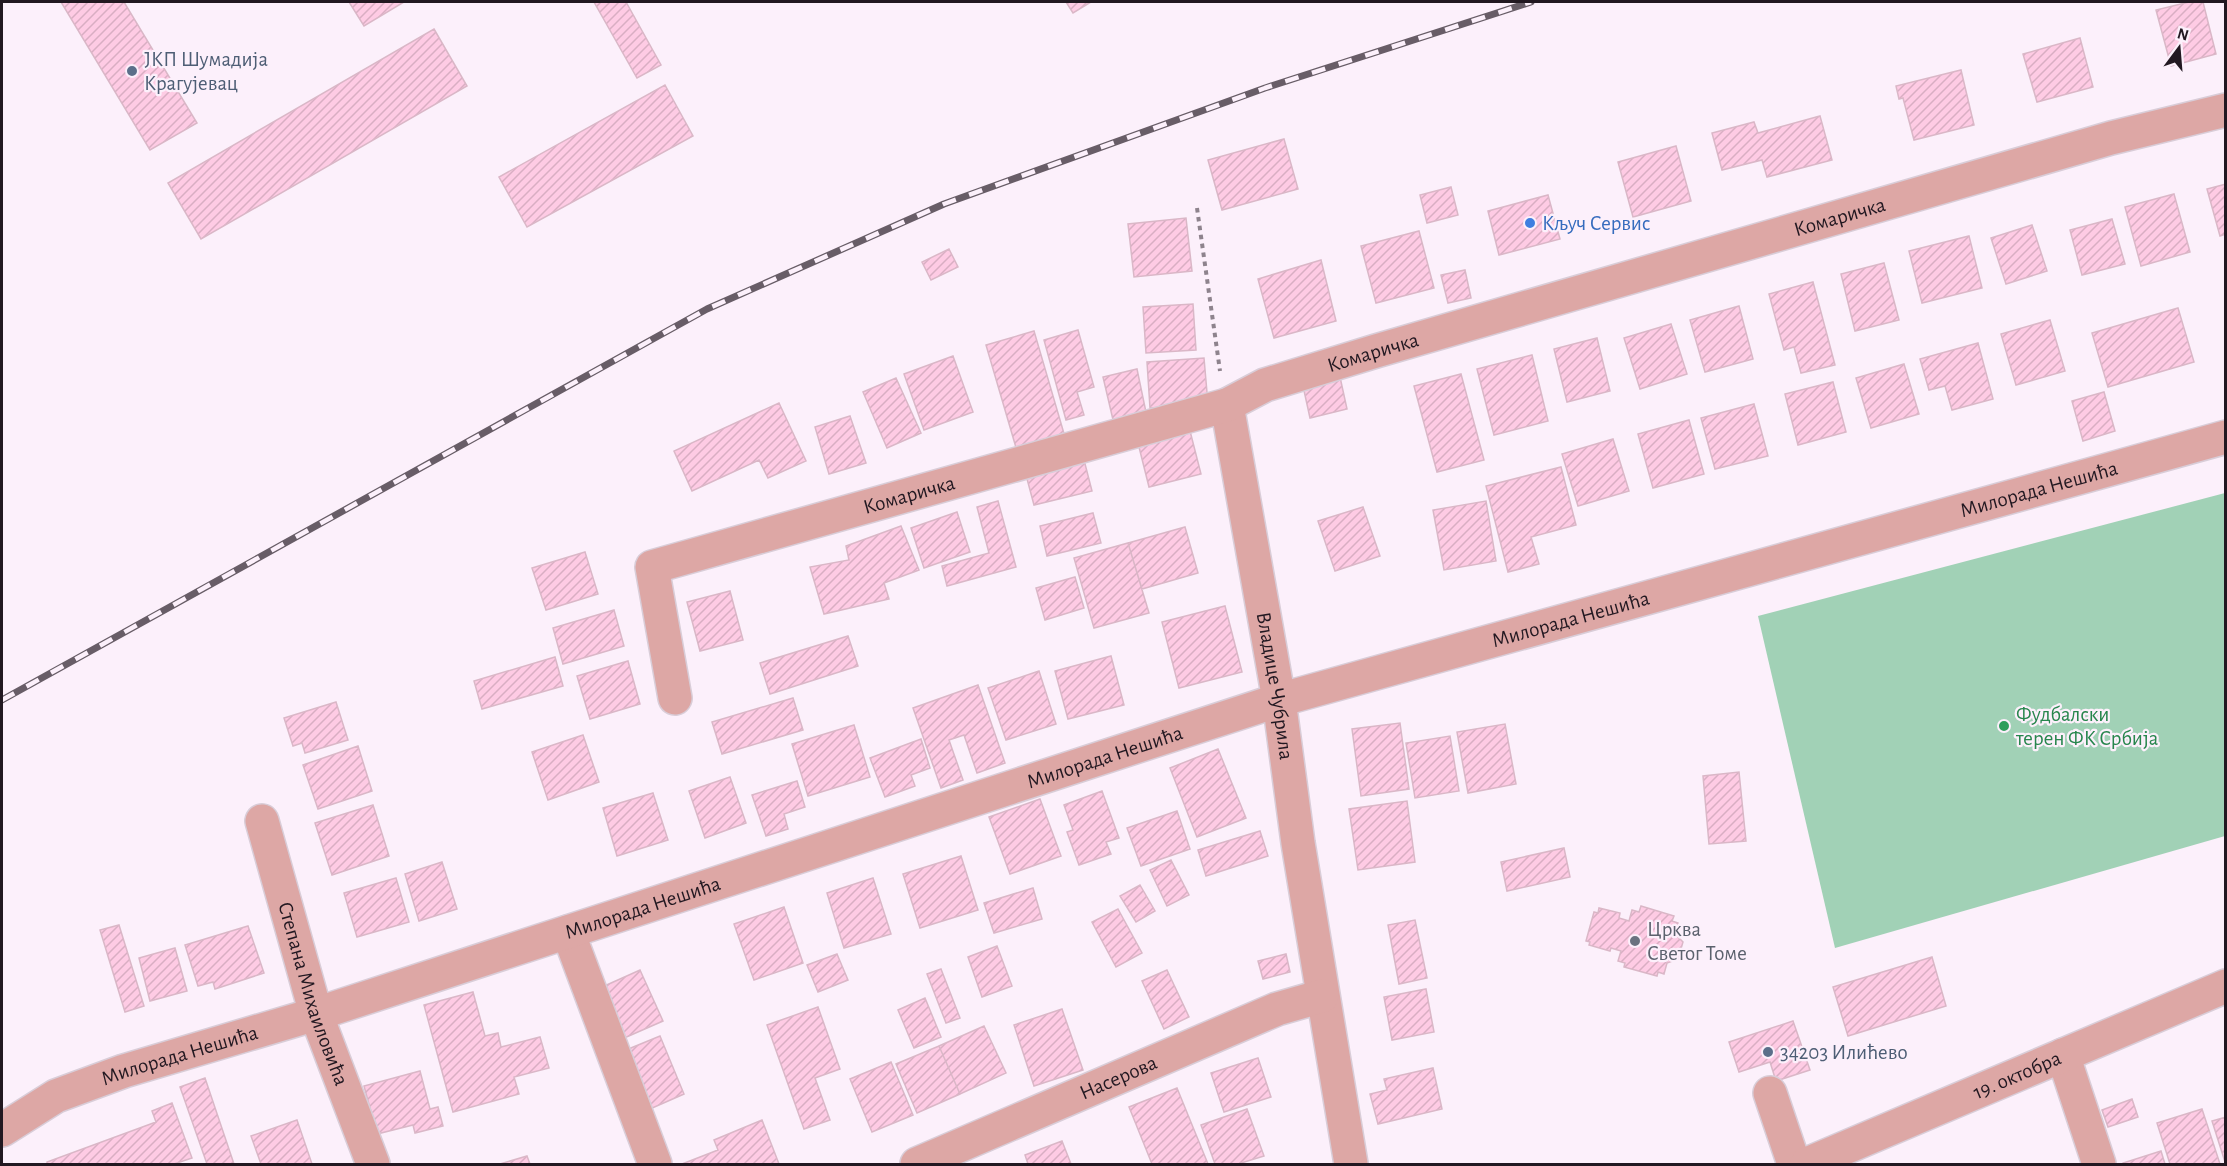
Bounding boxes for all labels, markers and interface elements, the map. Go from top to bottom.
north arrow [2149,18,2209,78]
text: N [2175,25,2190,44]
place label: ЈКП Шумадија Крагујевац [144,49,268,94]
marker: ЈКП Шумадија Крагујевац [125,64,139,78]
street label: Комаричка [1791,194,1888,240]
place label: Кључ Сервис [1542,213,1650,234]
marker: Кључ Сервис [1523,216,1537,230]
street label: Комаричка [1325,329,1421,376]
street label: Милорада Нешића [1958,457,2120,521]
street label: Комаричка [861,472,958,518]
street label: Милорада Нешића [1490,588,1652,651]
street label: Владице Чубрила [1253,610,1297,761]
place label: Фудбалски терен ФК Србија [2015,704,2159,749]
marker: Фудбалски терен ФК Србија [1997,719,2011,733]
street label: Милорада Нешића [1024,722,1186,793]
street label: Милорада Нешића [562,873,724,943]
street label: Степана Михаиловића [274,899,352,1089]
place label: Црква Светог Томе [1647,919,1747,964]
marker: Црква Светог Томе [1628,934,1642,948]
street label: Милорада Нешића [98,1022,261,1089]
place label: 34203 Илићево [1780,1042,1908,1063]
marker: 34203 Илићево [1761,1045,1775,1059]
street label: 19. октобра [1970,1047,2064,1103]
street label: Насерова [1076,1052,1161,1104]

